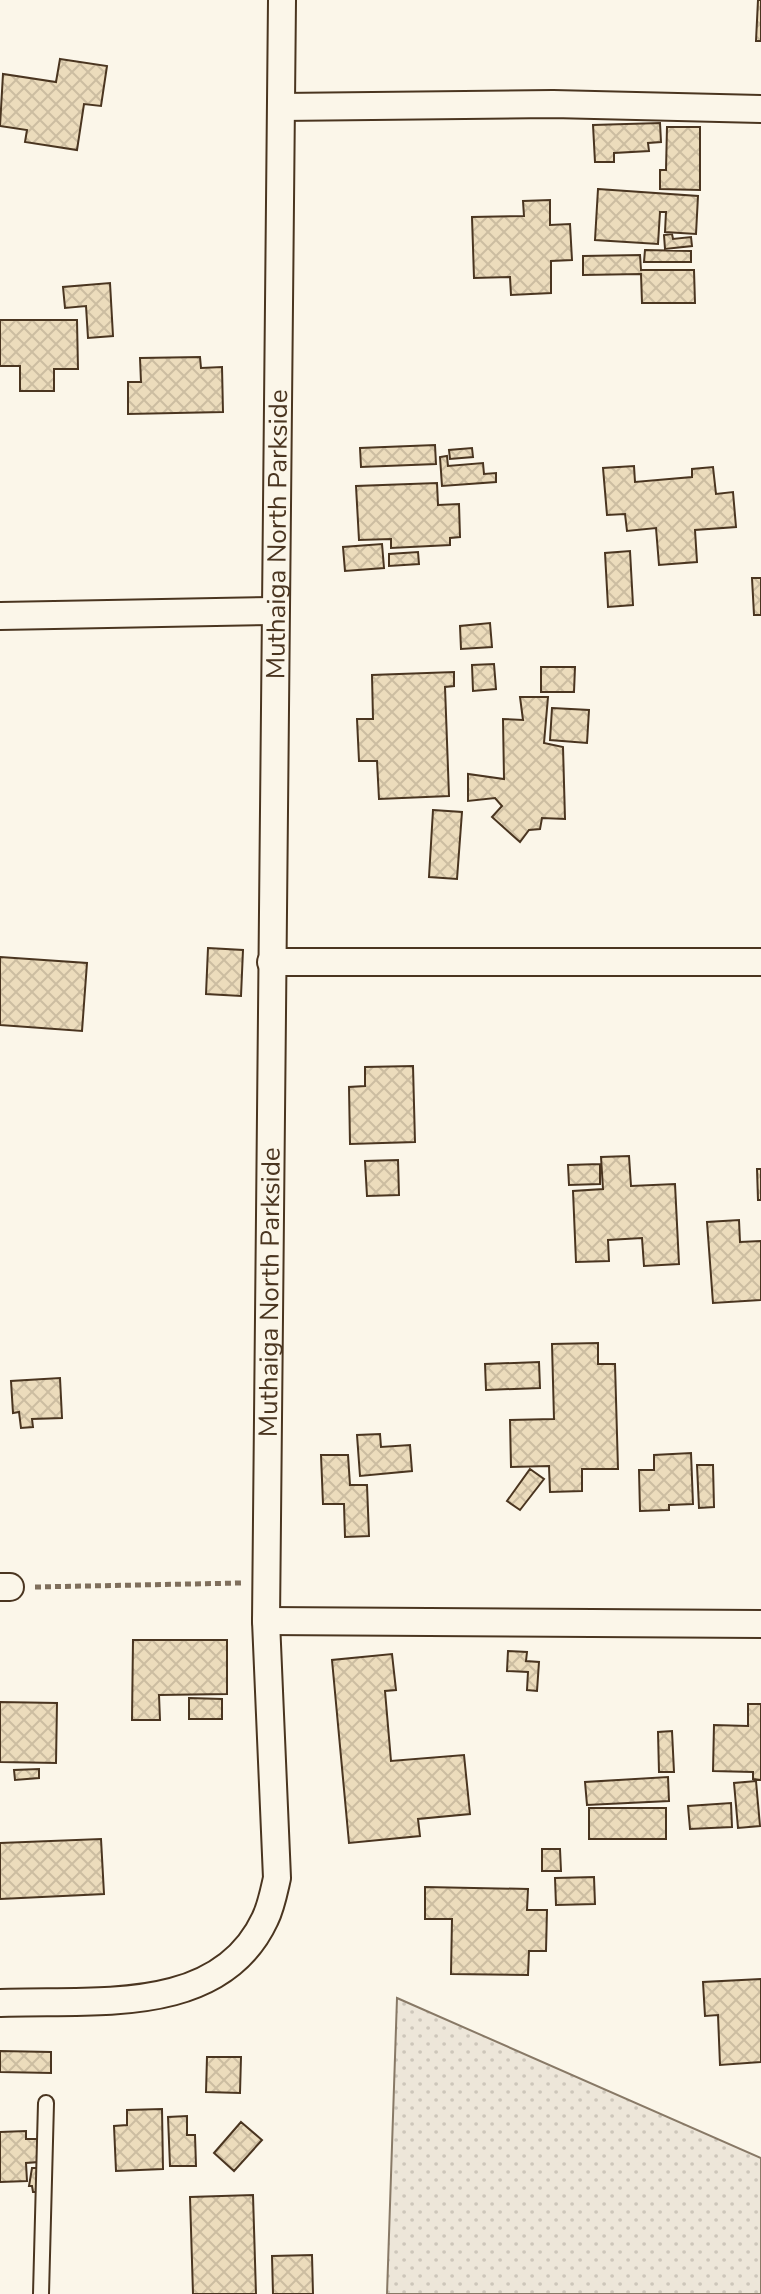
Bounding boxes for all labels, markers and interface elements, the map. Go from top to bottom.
street label: Muthaiga North Parkside [258,389,296,679]
street label: Muthaiga North Parkside [250,1147,288,1437]

